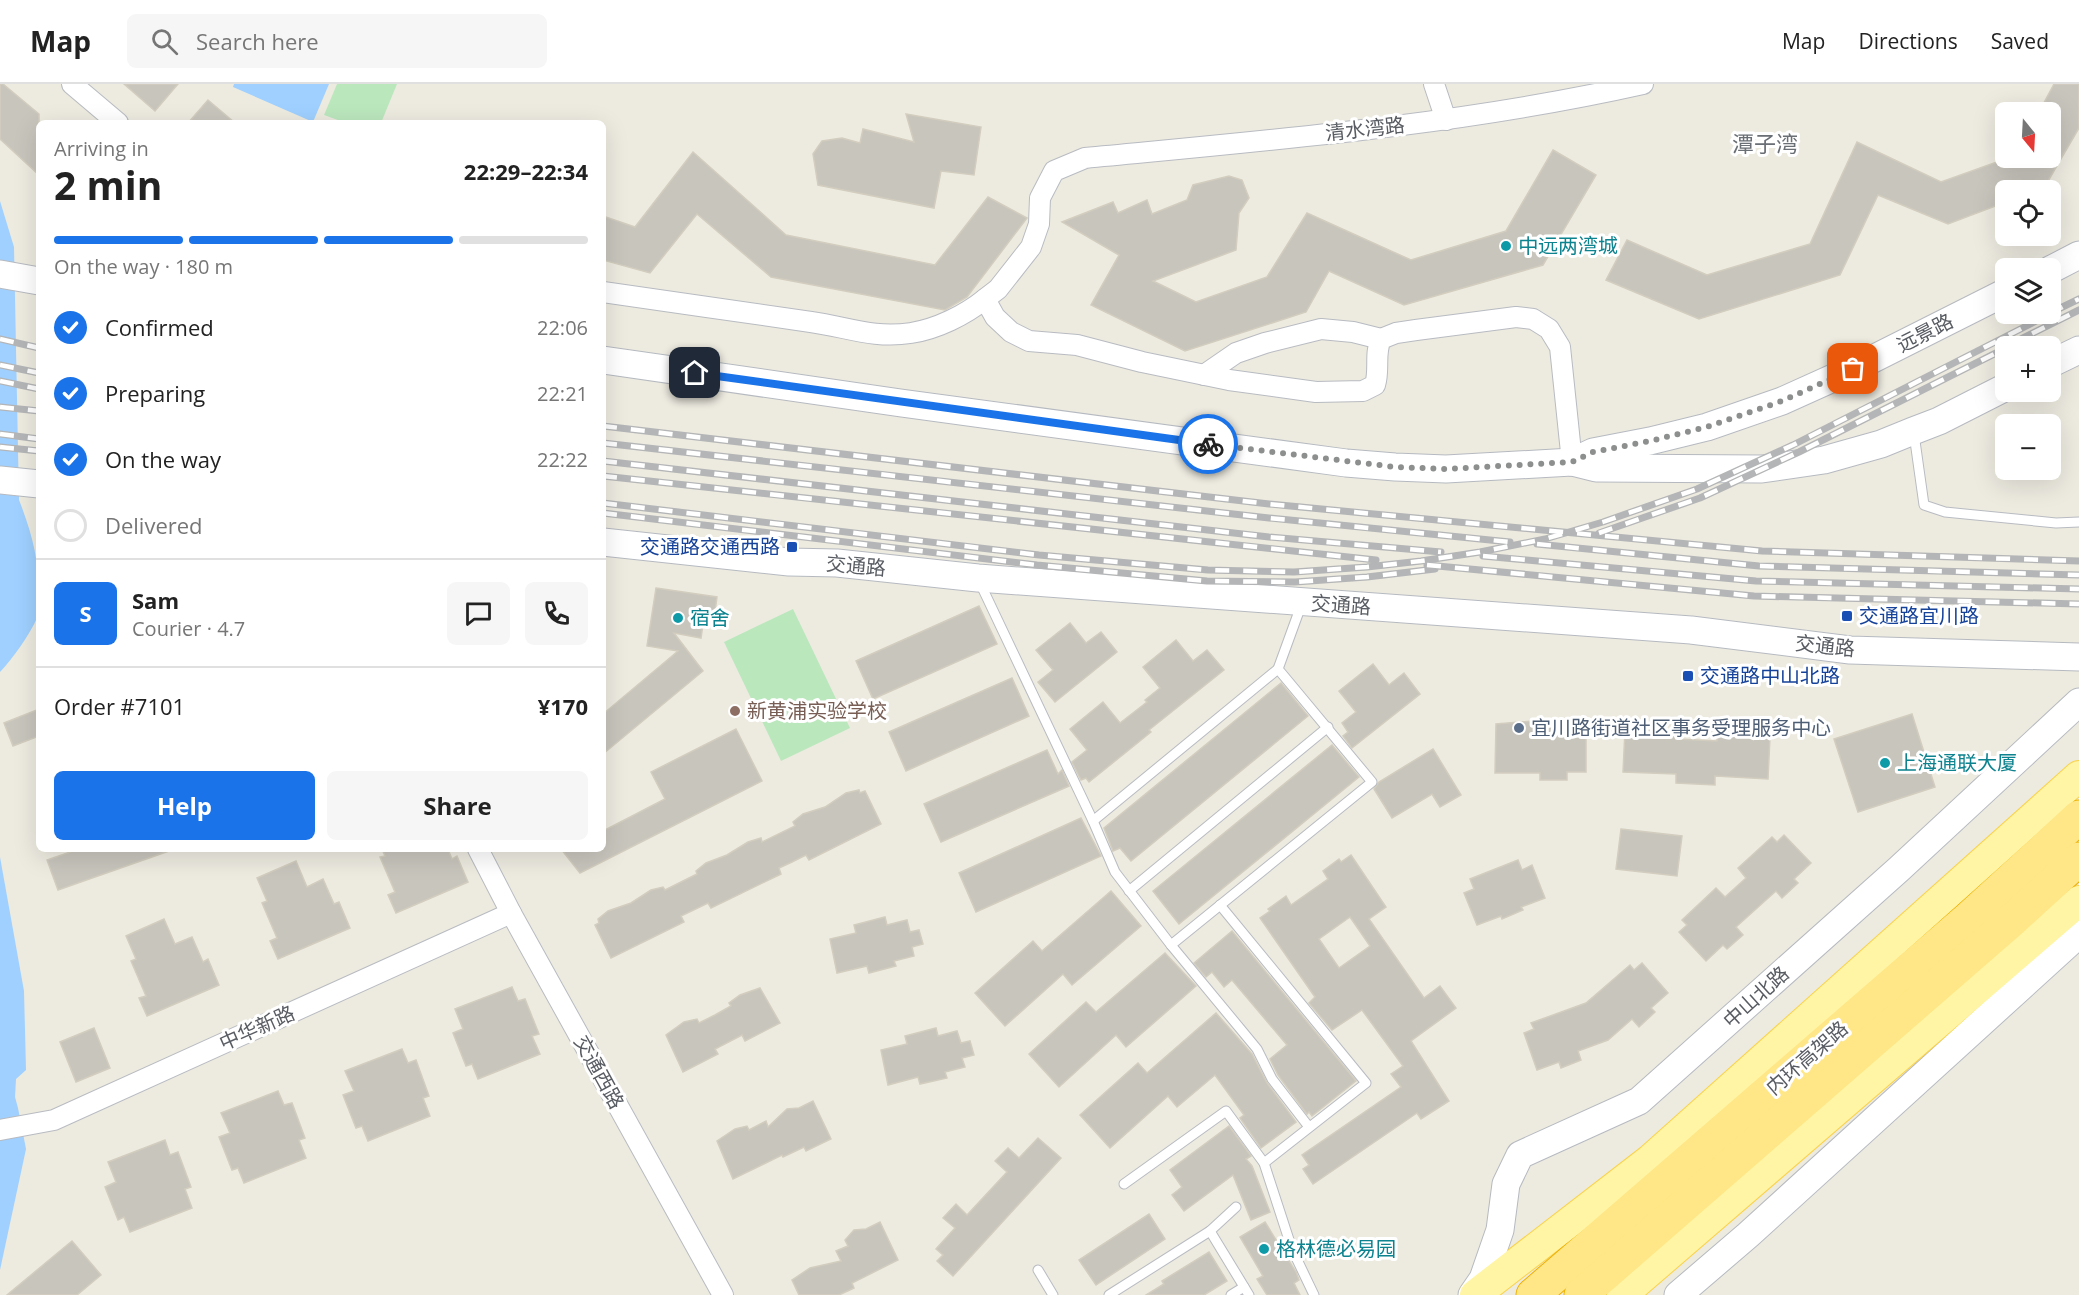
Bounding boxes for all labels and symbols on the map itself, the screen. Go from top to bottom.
north arrow [1995,102,2061,168]
street label: 清水湾路 [1324,111,1406,146]
district label: 潭子湾 [1732,128,1798,158]
place label: 中远两湾城 [1518,232,1618,259]
marker: 中远两湾城 [1499,239,1513,253]
street label: 远景路 [1892,307,1958,358]
pin [1827,343,1878,394]
pin [669,347,720,398]
courier [1178,414,1238,474]
place label: 交通路交通西路 [640,533,780,560]
marker: 交通路交通西路 [785,540,799,554]
street label: 交通路 [825,549,887,582]
street label: 交通路 [1310,589,1372,620]
place label: 交通路宜川路 [1859,602,1979,629]
place label: 宿舍 [690,604,730,631]
marker: 交通路宜川路 [1840,609,1854,623]
marker: 宿舍 [671,611,685,625]
street label: 交通路 [1794,629,1856,662]
place label: 交通路中山北路 [1700,662,1840,689]
marker: 交通路中山北路 [1681,669,1695,683]
place label: 新黄浦实验学校 [747,697,887,724]
marker: 新黄浦实验学校 [728,704,742,718]
place label: 宜川路街道社区事务受理服务中心 [1531,714,1831,741]
marker: 宜川路街道社区事务受理服务中心 [1512,721,1526,735]
place label: 上海通联大厦 [1897,749,2017,776]
marker: 上海通联大厦 [1878,756,1892,770]
street label: 中山北路 [1717,960,1794,1033]
street label: 中华新路 [215,999,299,1056]
street label: 内环高架路 [1760,1015,1853,1101]
street label: 交通西路 [568,1030,631,1113]
place label: 格林德必易园 [1276,1235,1396,1262]
marker: 格林德必易园 [1257,1242,1271,1256]

